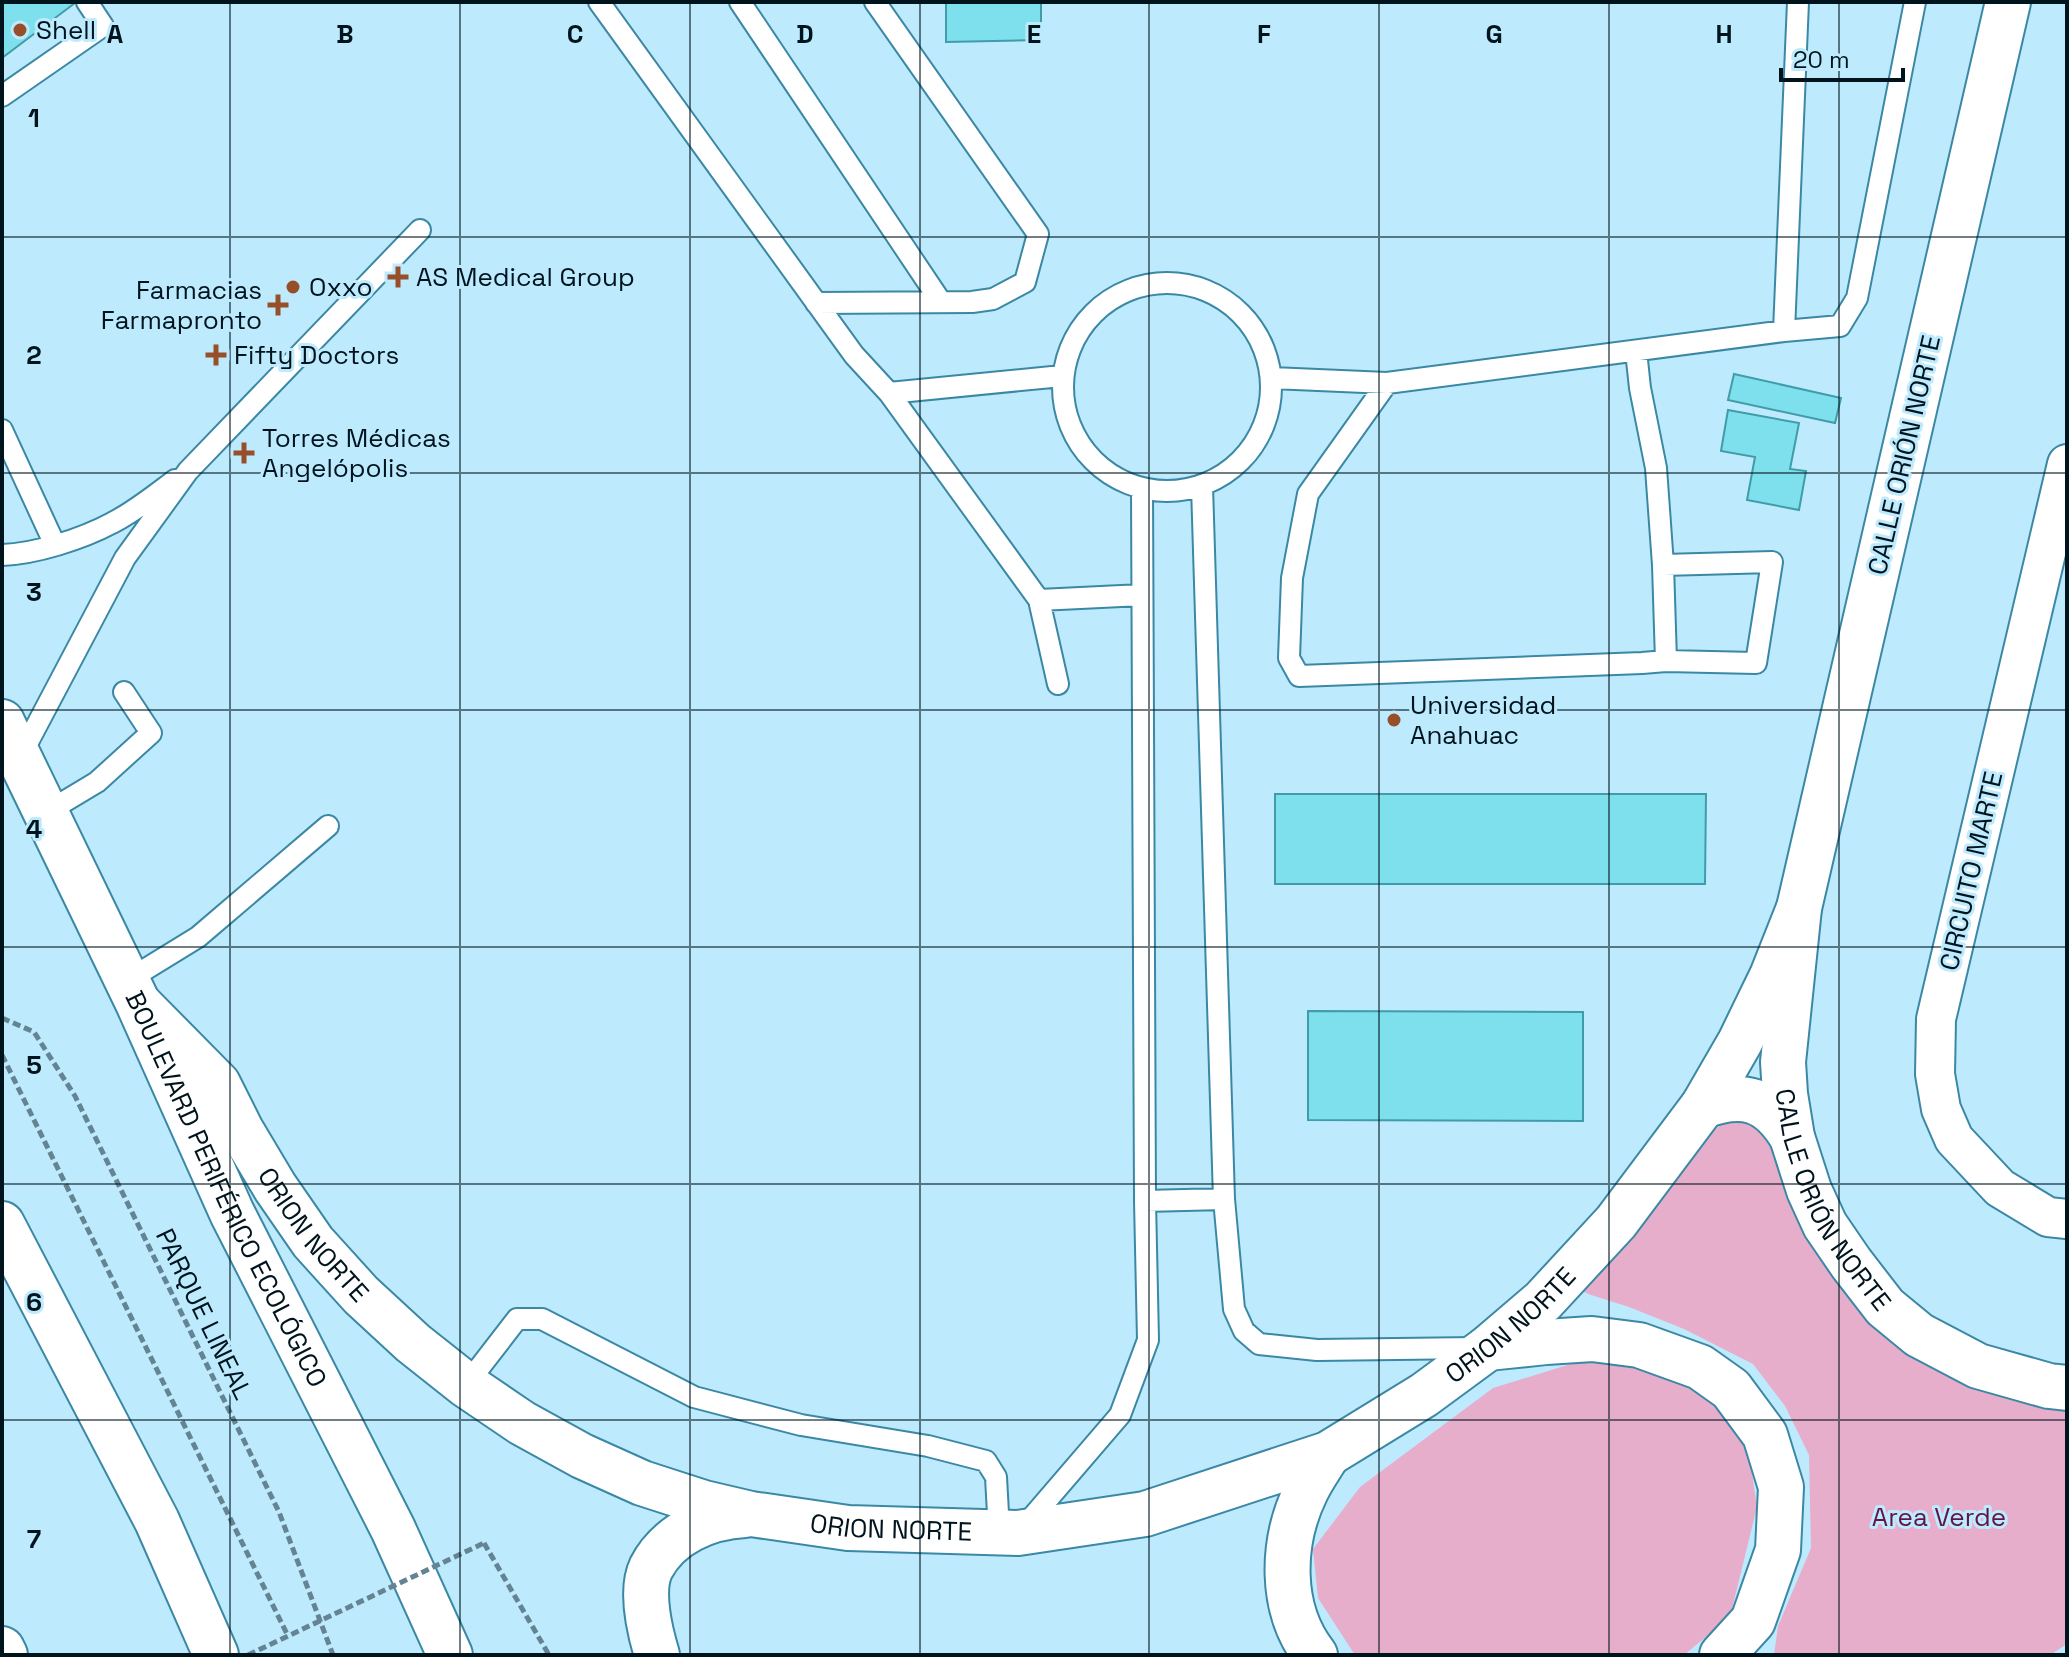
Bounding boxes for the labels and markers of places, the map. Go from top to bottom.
place label: Shell [36,13,96,47]
marker: Shell [11,21,29,39]
place label: AS Medical Group [416,260,635,294]
marker: AS Medical Group [387,266,409,288]
place label: Oxxo [309,270,372,304]
place label: Farmacias Farmapronto [101,273,262,337]
marker: Oxxo [284,278,302,296]
marker: Farmacias Farmapronto [269,296,287,314]
place label: Fifty Doctors [234,338,399,372]
marker: Fifty Doctors [205,344,227,366]
place label: Torres Médicas Angelópolis [262,421,451,485]
marker: Torres Médicas Angelópolis [233,442,255,464]
place label: Universidad Anahuac [1410,688,1556,752]
marker: Universidad Anahuac [1385,711,1403,729]

